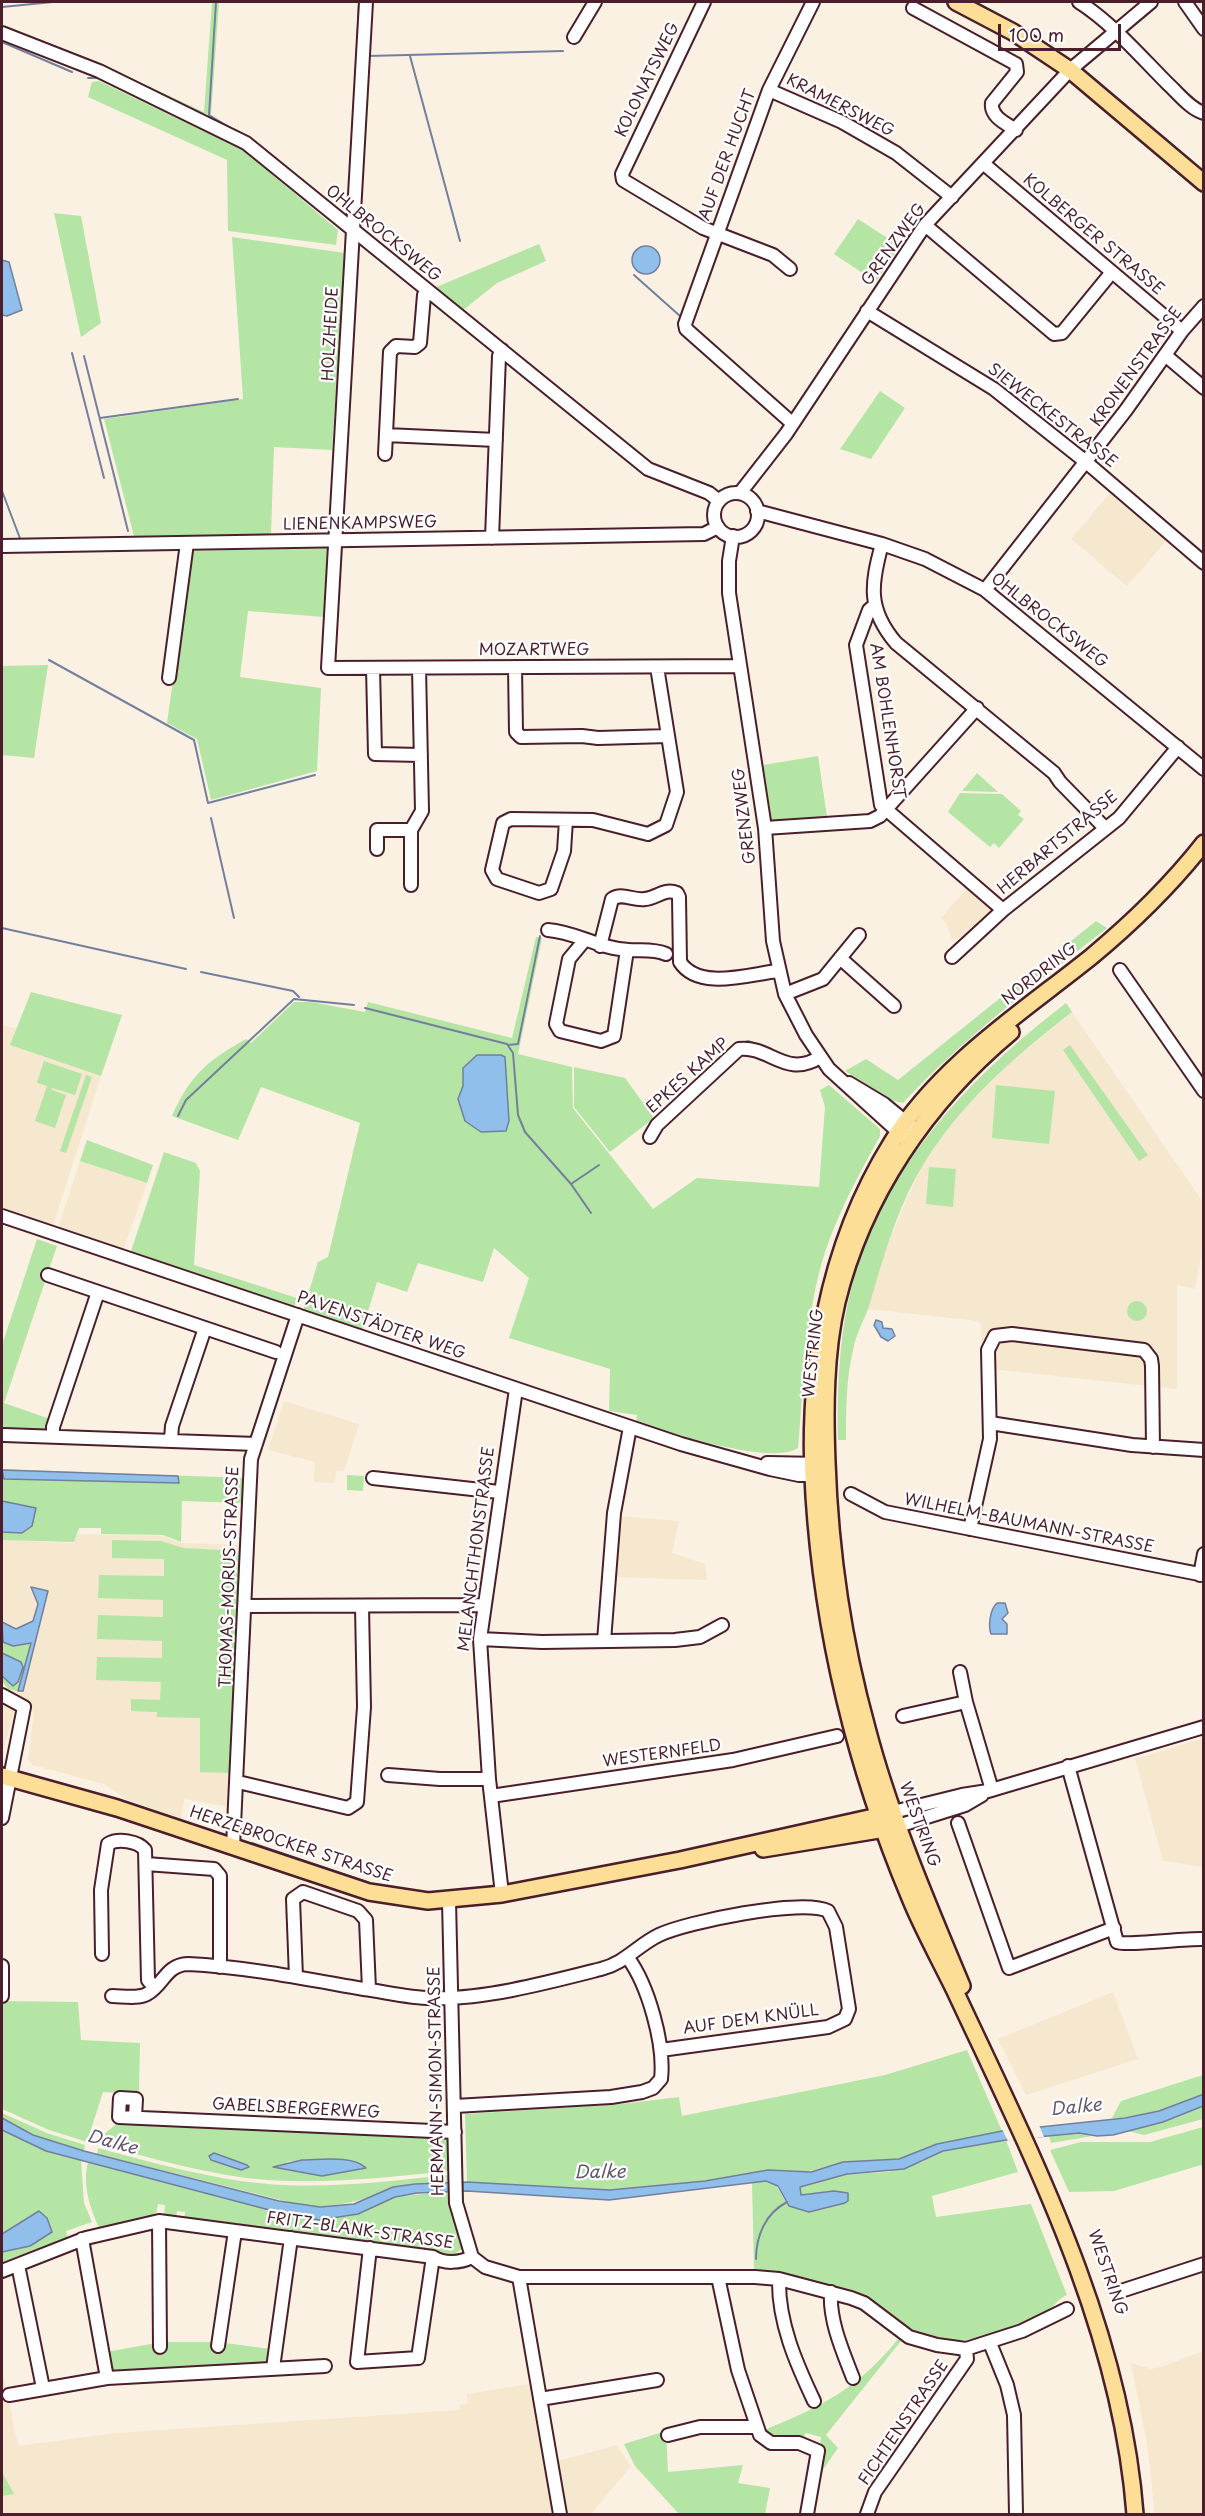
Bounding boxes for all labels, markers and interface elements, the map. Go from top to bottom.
scale bar [1001,12,1124,50]
street label: KOLONATSWEG [612,20,684,140]
text: 100 m [1009,21,1064,48]
street label: KRAMERSWEG [783,71,897,141]
street label: AUF DER HUCHT [695,87,761,223]
street label: KOLBERGER STRASSE [1019,170,1167,300]
street label: OHLBROCKSWEG [322,182,444,286]
street label: GRENZWEG [858,200,930,290]
street label: HOLZHEIDE [319,286,343,382]
street label: KRONENSTRASSE [1087,303,1187,431]
street label: SIEWECKESTRASSE [984,360,1120,472]
street label: LIENENKAMPSWEG [283,513,437,535]
street label: OHLBROCKSWEG [987,570,1111,672]
street label: MOZARTWEG [479,641,589,661]
street label: AM BOHLENHORST [865,642,909,800]
street label: GRENZWEG [730,767,760,865]
street label: HERBARTSTRASSE [994,787,1122,899]
street label: NORDRING [998,938,1082,1010]
street label: EPKES KAMP [643,1034,733,1118]
street label: PAVENSTÄDTER WEG [294,1288,468,1364]
street label: WESTRING [800,1307,828,1399]
street label: MELANCHTHONSTRASSE [455,1445,499,1653]
street label: THOMAS-MORUS-STRASSE [217,1466,243,1688]
street label: WILHELM-BAUMANN-STRASSE [902,1490,1156,1558]
street label: WESTERNFELD [601,1736,723,1772]
street label: WESTRING [895,1779,943,1871]
street label: HERZEBROCKER STRASSE [187,1803,395,1887]
street label: HERMANN-SIMON-STRASSE [425,1966,449,2196]
street label: AUF DEM KNÜLL [682,2001,820,2039]
street label: GABELSBERGERWEG [211,2095,381,2123]
water label: Dalke [1049,2095,1103,2121]
water label: Dalke [85,2126,139,2160]
water label: Dalke [574,2162,626,2184]
street label: FRITZ-BLANK-STRASSE [265,2208,455,2254]
street label: WESTRING [1083,2227,1131,2319]
street label: FICHTENSTRASSE [855,2357,953,2489]

